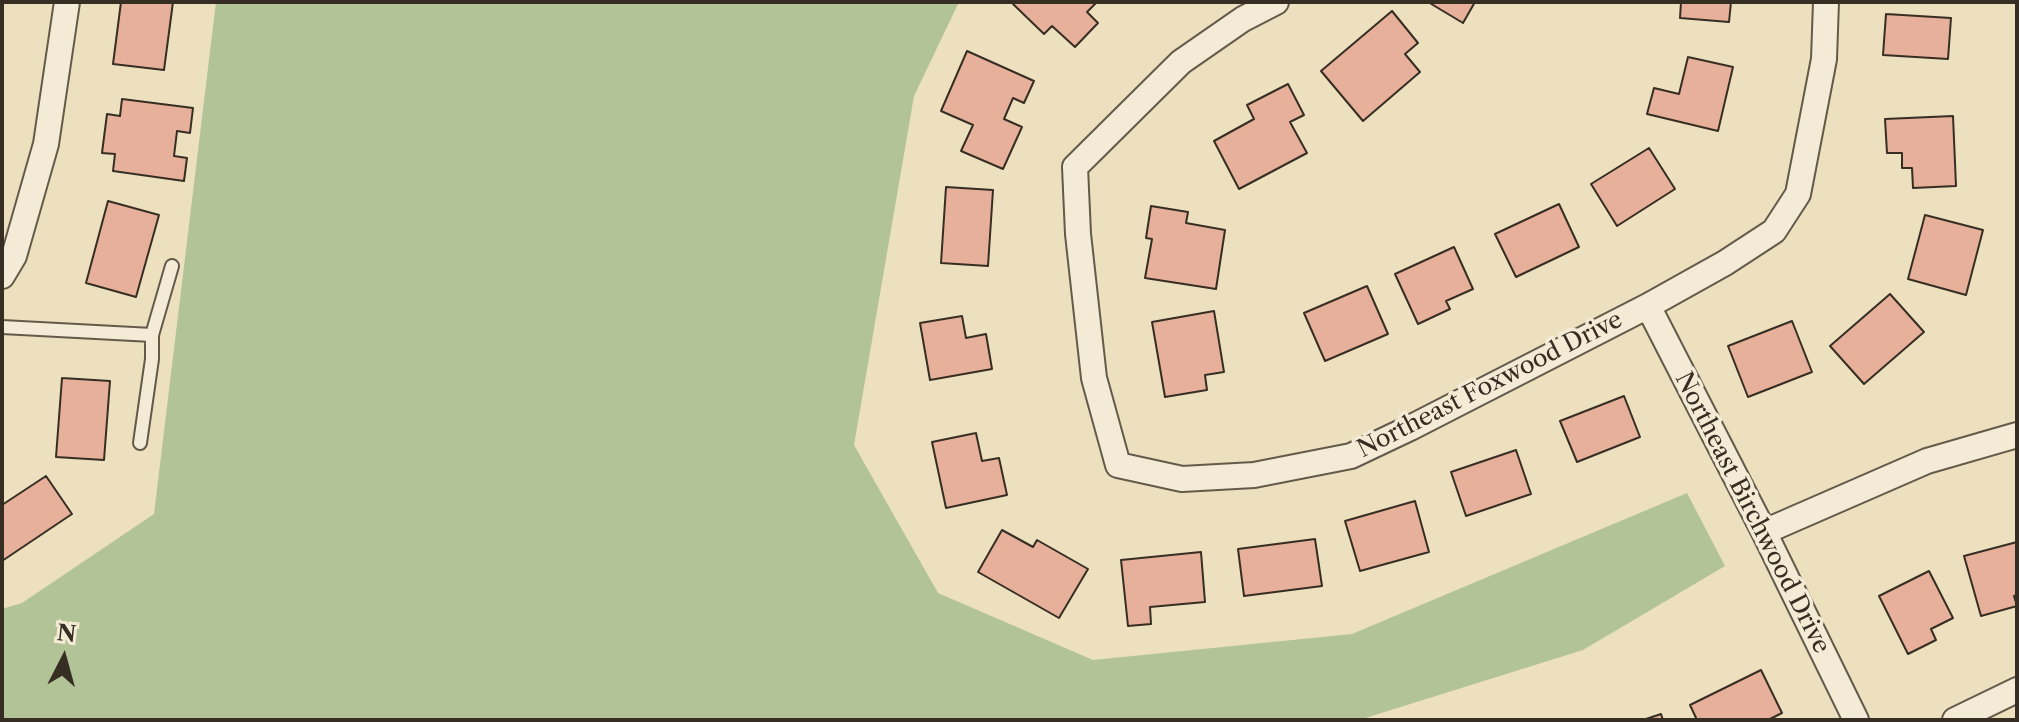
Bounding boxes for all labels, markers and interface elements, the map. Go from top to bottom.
street label: Northeast Foxwood Drive [1353,306,1627,464]
street label: Northeast Birchwood Drive [1668,368,1836,658]
north arrow [24,618,104,698]
text: N [56,619,77,648]

